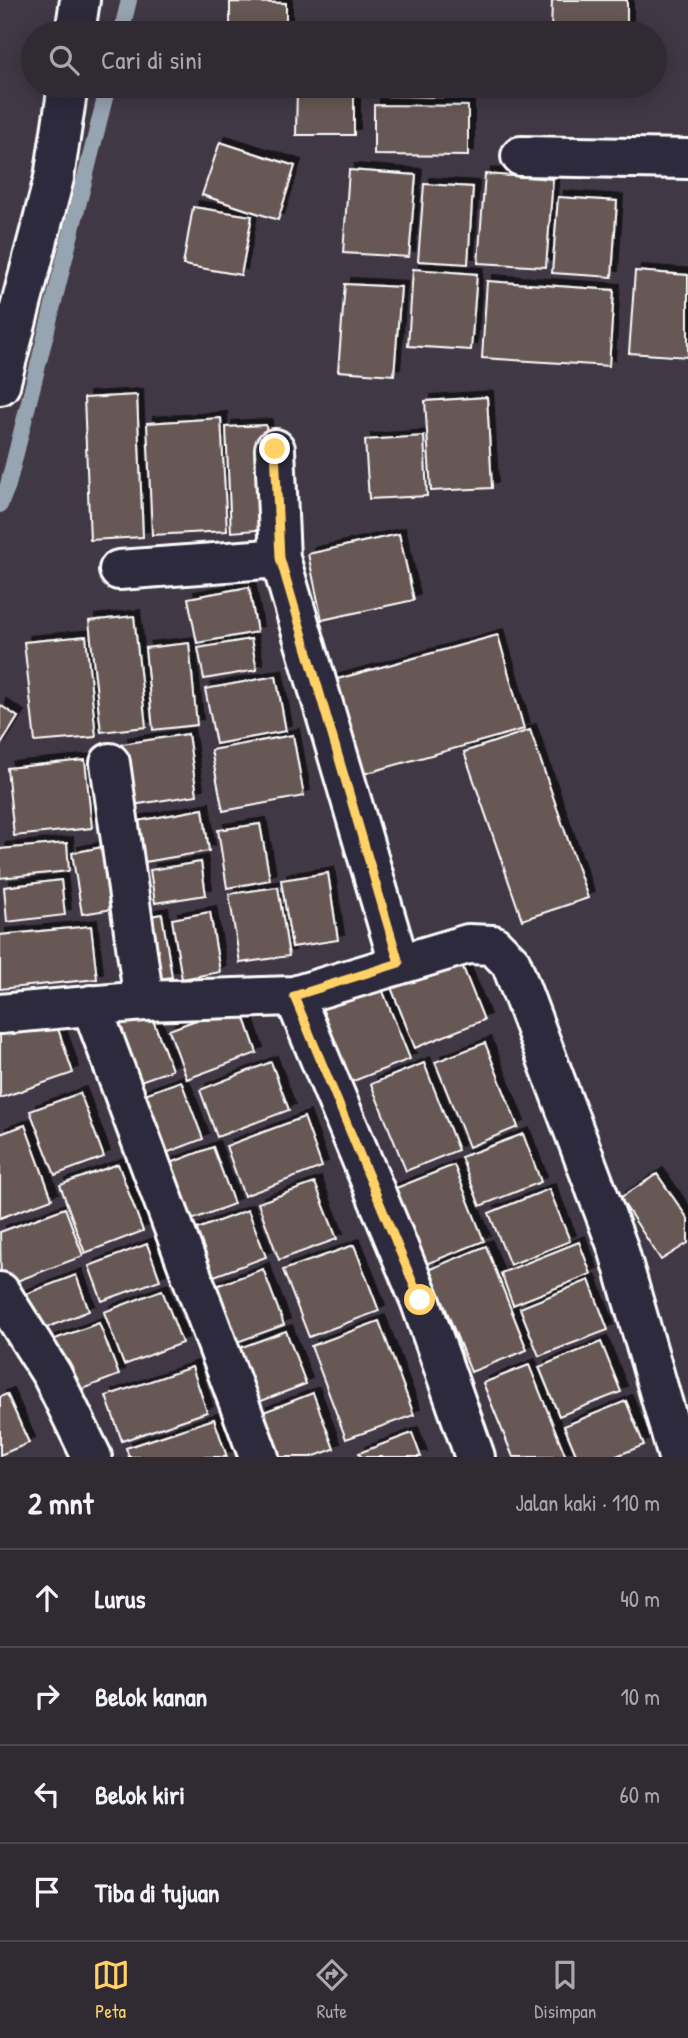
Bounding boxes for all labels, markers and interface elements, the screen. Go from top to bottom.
search box [21,21,667,98]
icon: search [45,41,83,79]
text: Cari di sini [101,42,203,77]
route end [259,433,290,464]
route start [404,1284,435,1315]
text: 2 mnt [28,1483,93,1523]
text: Jalan kaki · 110 m [515,1487,660,1518]
icon: ahead [28,1579,66,1617]
text: Lurus [95,1581,146,1616]
text: 40 m [620,1583,660,1614]
icon: right [28,1677,66,1715]
text: Belok kanan [95,1679,207,1714]
text: 10 m [620,1681,660,1712]
icon: left [28,1775,66,1813]
text: Belok kiri [95,1777,185,1812]
text: 60 m [620,1779,660,1810]
icon: arrive [28,1873,66,1911]
text: Tiba di tujuan [95,1875,220,1910]
tab: Peta [92,1956,130,2024]
tab: Rute [313,1956,351,2024]
tab: Disimpan [534,1956,596,2024]

